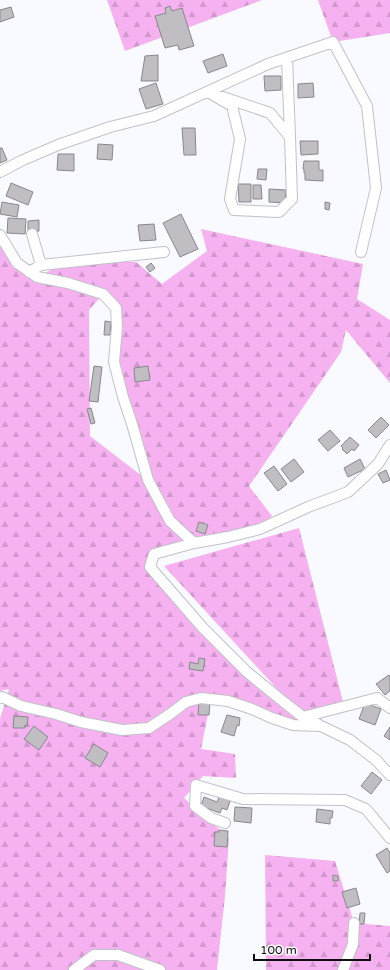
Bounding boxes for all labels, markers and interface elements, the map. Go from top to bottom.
scale bar [254,936,370,962]
text: 100 m [260,943,297,957]

